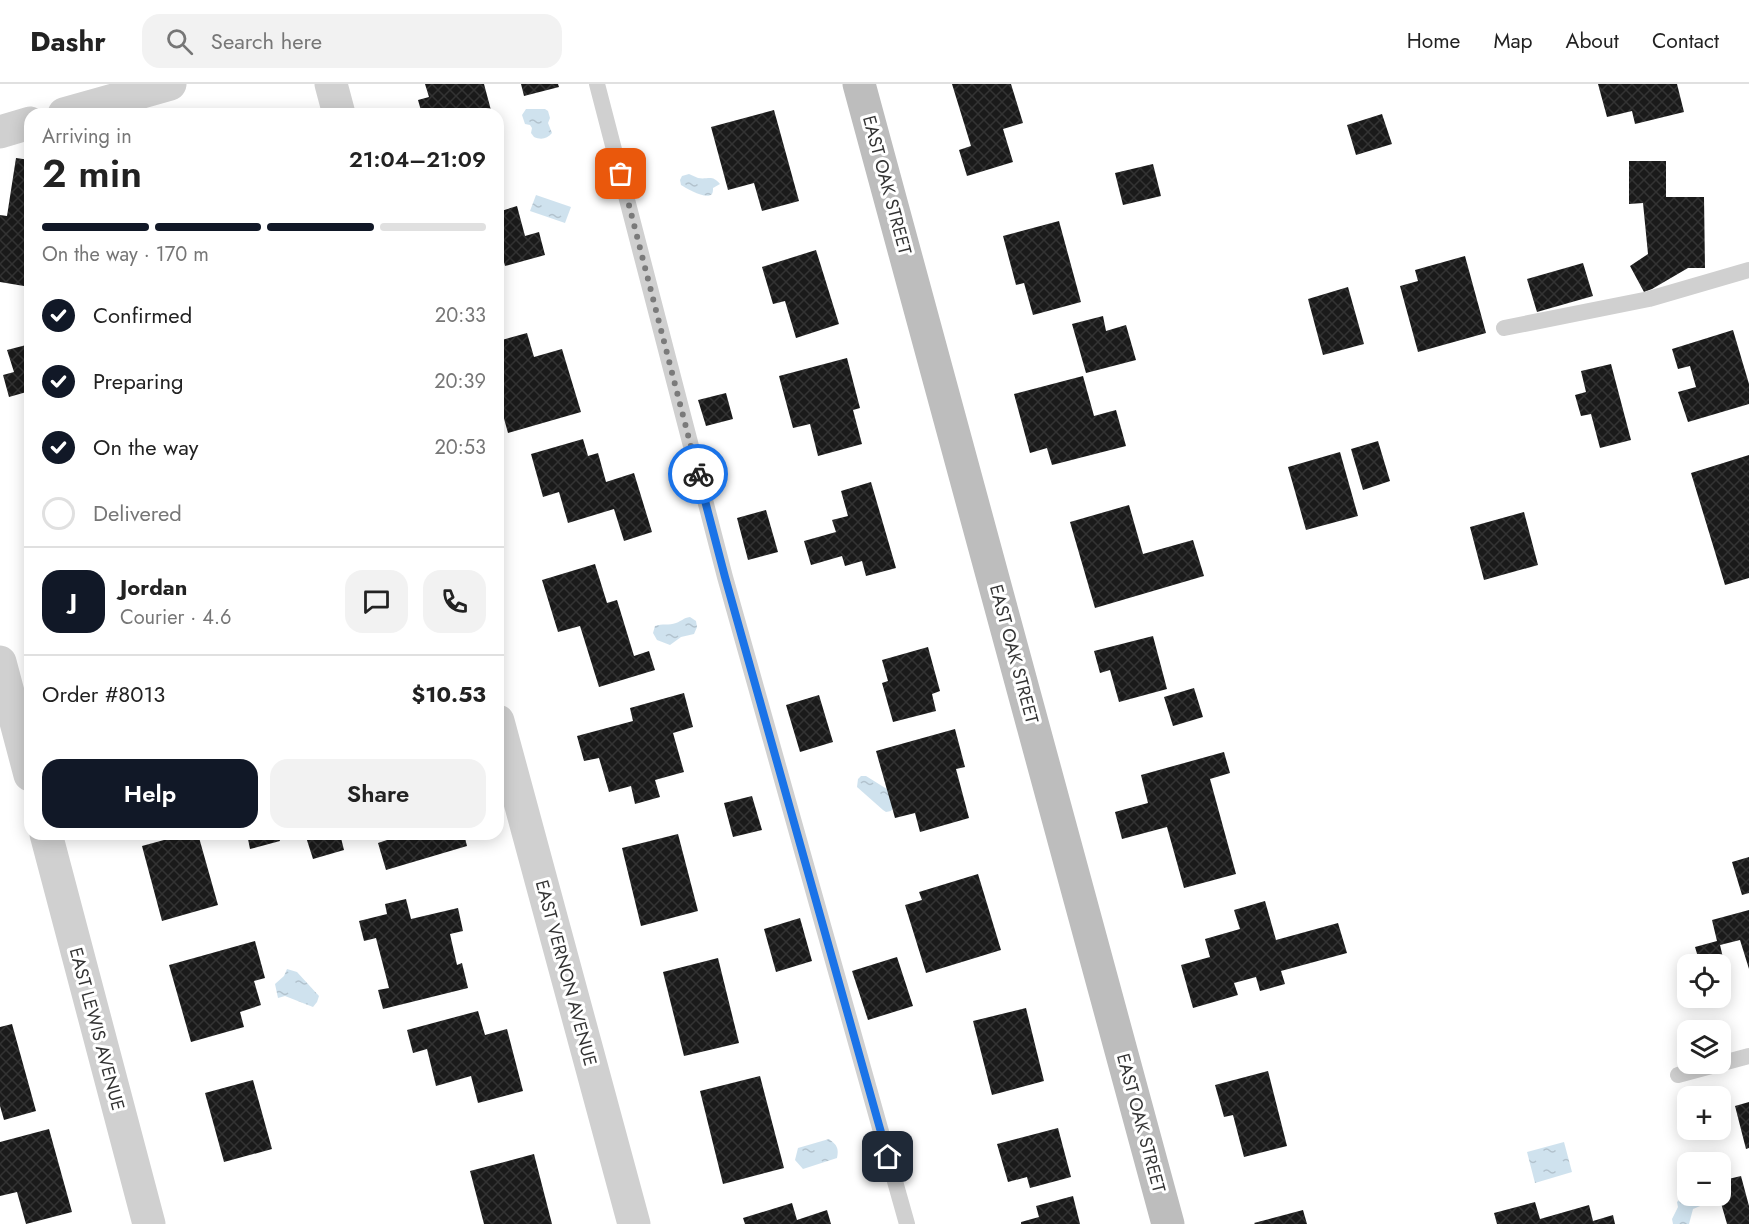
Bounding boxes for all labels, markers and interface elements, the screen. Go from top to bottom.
search box [142,14,562,68]
text: Dashr [30,21,106,62]
icon: search [163,25,196,58]
text: Search here [211,25,322,57]
text: Home [1407,26,1460,56]
text: Map [1493,26,1533,56]
text: About [1566,26,1619,56]
text: Contact [1652,26,1719,56]
street label: EAST OAK STREET [856,113,918,258]
text: Arriving in [42,122,132,151]
text: 21:04–21:09 [349,143,486,175]
text: 2 min [42,145,142,202]
pin [595,148,646,199]
icon: bag [604,157,637,190]
text: On the way · 170 m [42,240,209,269]
icon: check [42,299,75,332]
text: Confirmed [93,299,192,331]
text: 20:33 [435,301,486,330]
icon: check [42,365,75,398]
text: Preparing [93,365,184,397]
text: 20:39 [434,367,486,396]
icon: check [42,431,75,464]
text: On the way [93,431,198,463]
text: 20:53 [434,433,486,462]
courier [668,444,728,504]
icon: bike [682,458,715,491]
text: Delivered [93,497,182,529]
button: chat [345,570,408,633]
button: phone [423,570,486,633]
text: Jordan [120,571,187,603]
street label: EAST OAK STREET [983,582,1045,727]
text: J [70,585,77,617]
text: Courier · 4.6 [120,603,232,632]
text: Order #8013 [42,678,165,710]
text: $10.53 [412,678,486,710]
button: Help [42,759,258,828]
button: Share [270,759,486,828]
street label: EAST VERNON AVENUE [529,877,603,1069]
street label: EAST LEWIS AVENUE [63,945,131,1113]
map controls [1677,954,1731,1206]
button: locate [1677,954,1731,1008]
button: layers [1677,1020,1731,1074]
street label: EAST OAK STREET [1110,1051,1172,1196]
button: + [1677,1086,1731,1140]
pin [862,1131,913,1182]
icon: home [871,1140,904,1173]
button: − [1677,1152,1731,1206]

